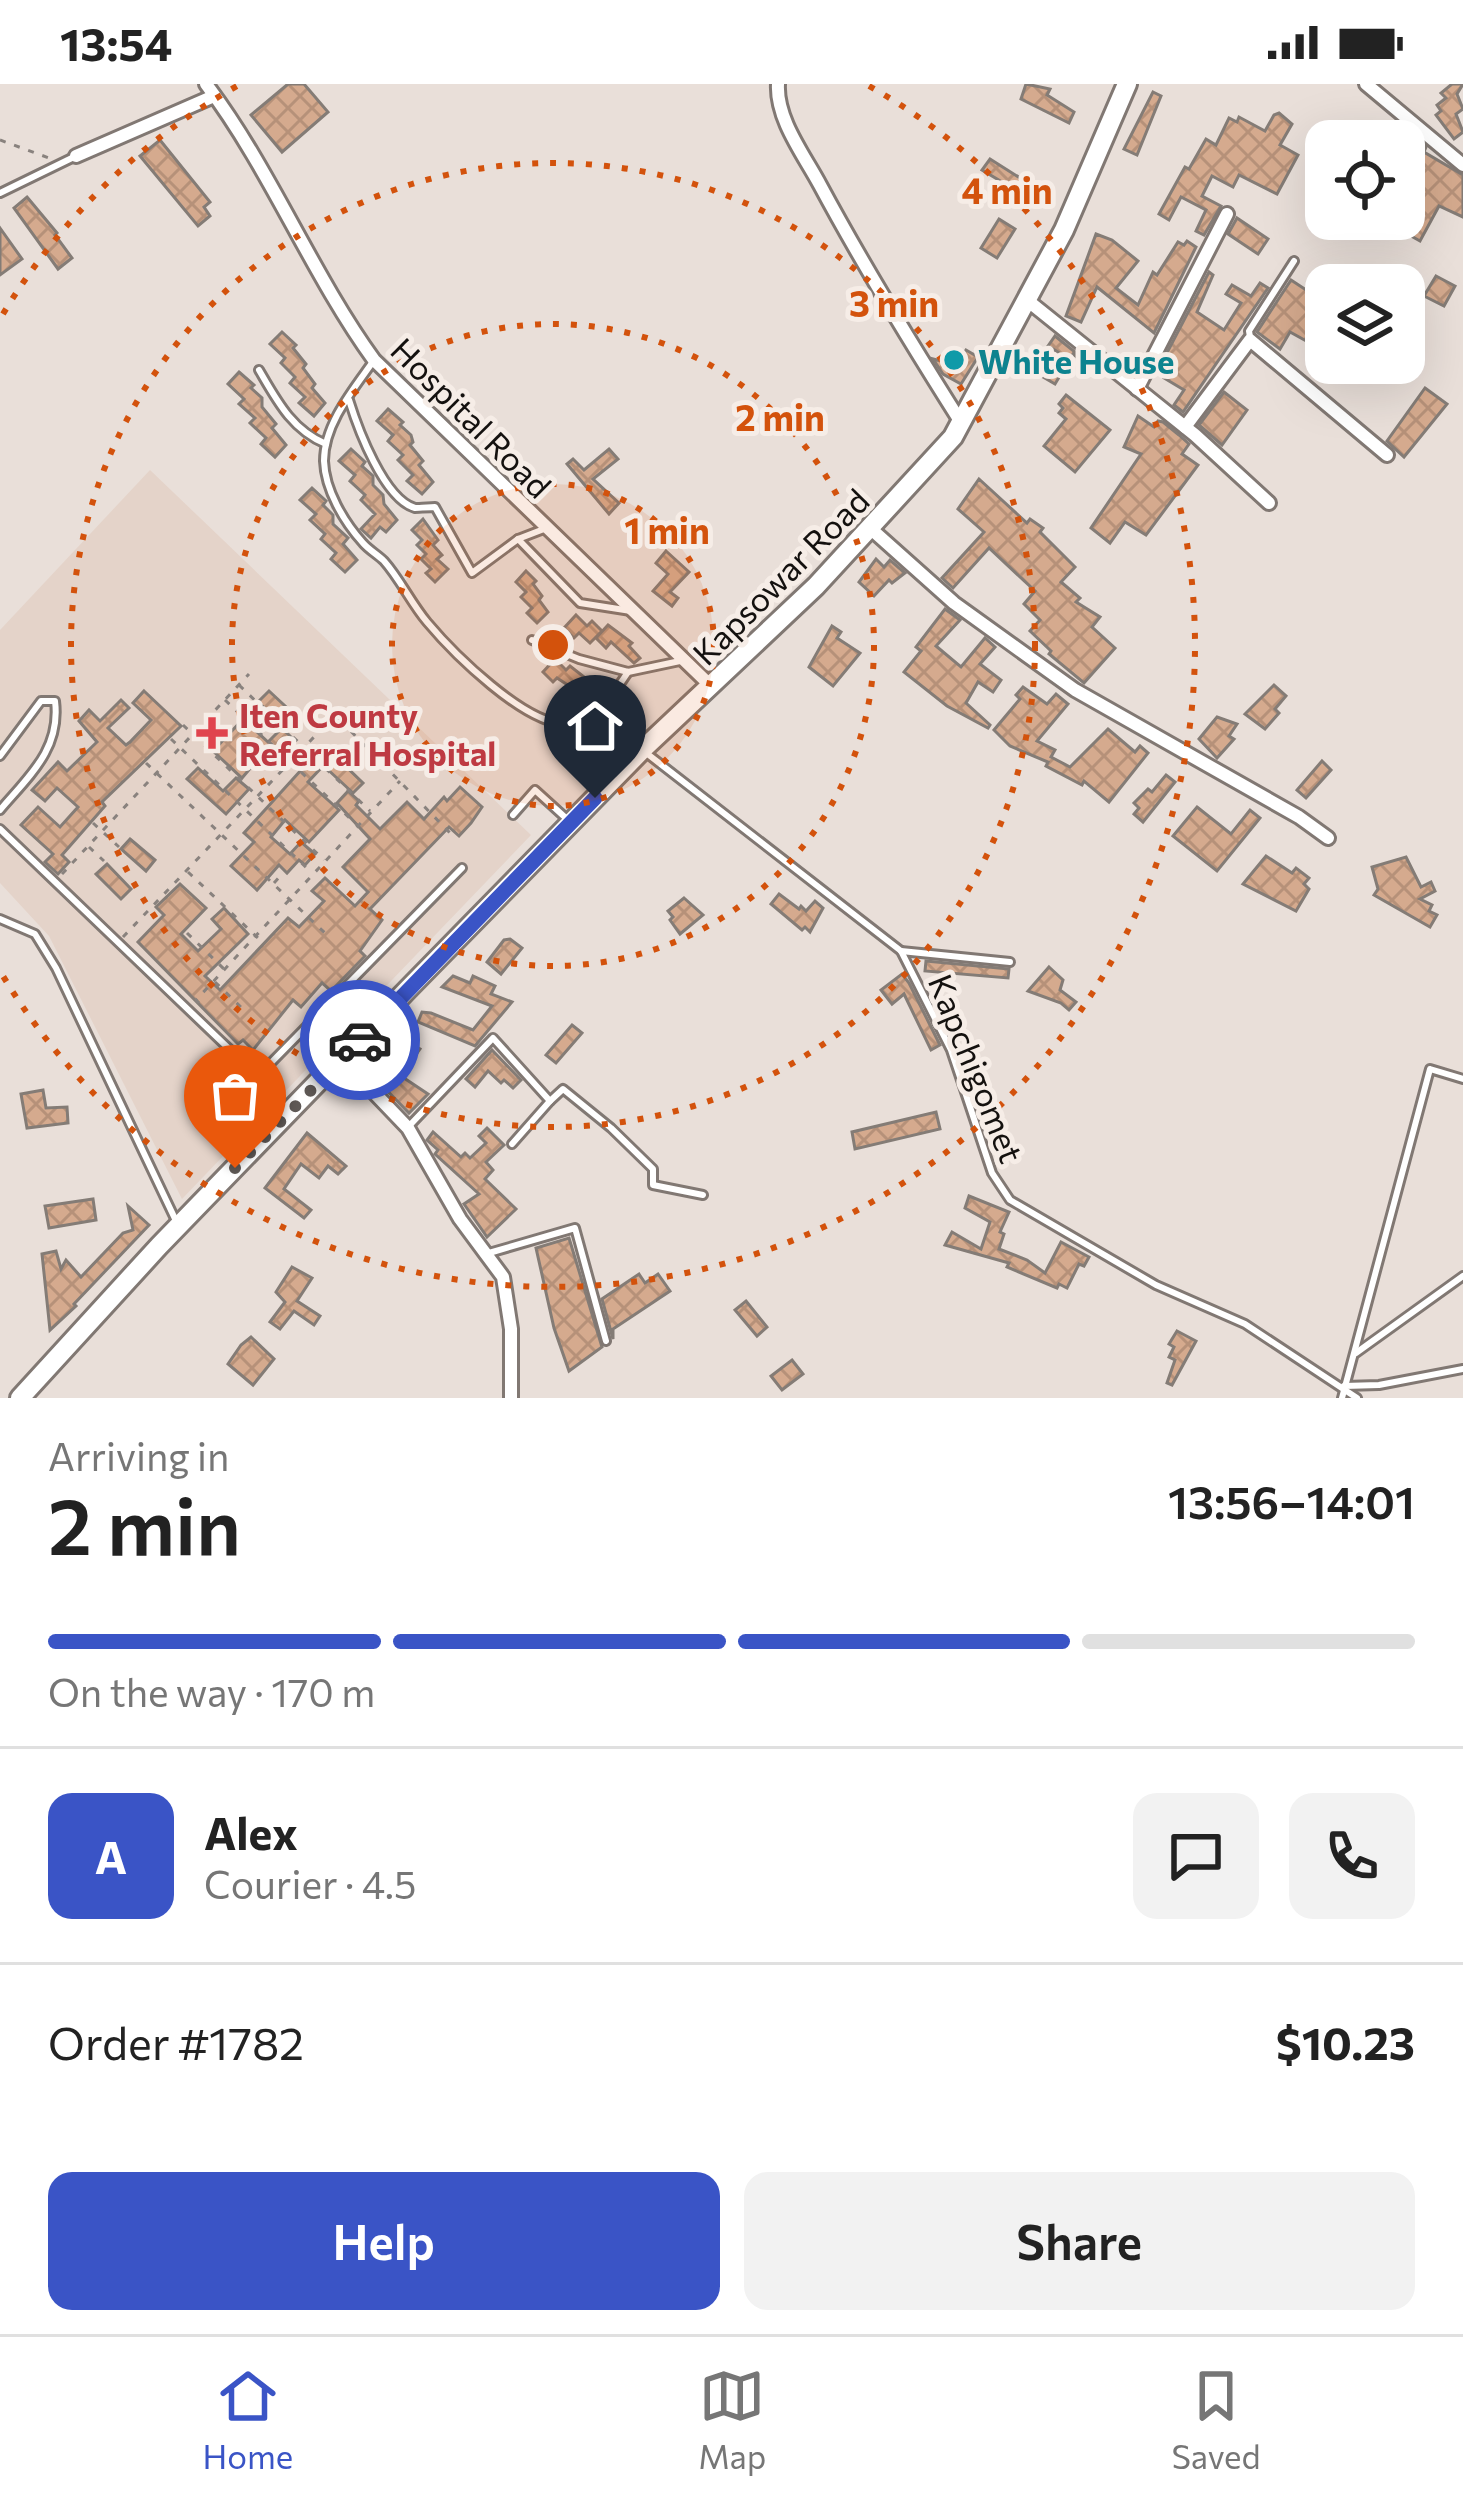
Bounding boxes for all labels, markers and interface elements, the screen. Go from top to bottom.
text: 13:54 [60,15,172,70]
map controls [1305,120,1425,384]
button: locate [1305,120,1425,240]
text: 4 min [961,167,1053,211]
button: layers [1305,264,1425,384]
text: 3 min [849,280,939,324]
street label: Hospital Road [383,328,561,506]
place label: White House [978,340,1174,381]
marker: White House [941,347,967,373]
text: 2 min [735,394,825,438]
street label: Kapsowar Road [683,479,877,673]
text: 1 min [624,507,710,551]
centre of rings [532,624,574,666]
pin [544,675,646,798]
icon: home [562,693,628,759]
place label: Iten County Referral Hospital [239,694,496,773]
marker: Iten County Referral Hospital [196,717,228,749]
street label: Kapchigomet [921,968,1033,1168]
courier [300,980,420,1100]
icon: car [327,1007,393,1073]
pin [184,1045,286,1168]
icon: bag [202,1063,268,1129]
text: Arriving in [48,1431,229,1479]
text: 13:56–14:01 [1168,1473,1415,1528]
text: 2 min [48,1476,241,1571]
text: On the way · 170 m [48,1667,375,1715]
button: chat [1133,1793,1259,1919]
button: phone [1289,1793,1415,1919]
text: Alex [204,1804,298,1859]
text: A [95,1828,127,1883]
text: Courier · 4.5 [204,1859,416,1907]
text: Order #1782 [48,2014,304,2069]
text: $10.23 [1276,2014,1415,2069]
button: Help [48,2172,720,2310]
button: Share [744,2172,1415,2310]
tab: Home [203,2363,293,2476]
tab: Map [698,2363,766,2476]
tab: Saved [1171,2363,1260,2476]

